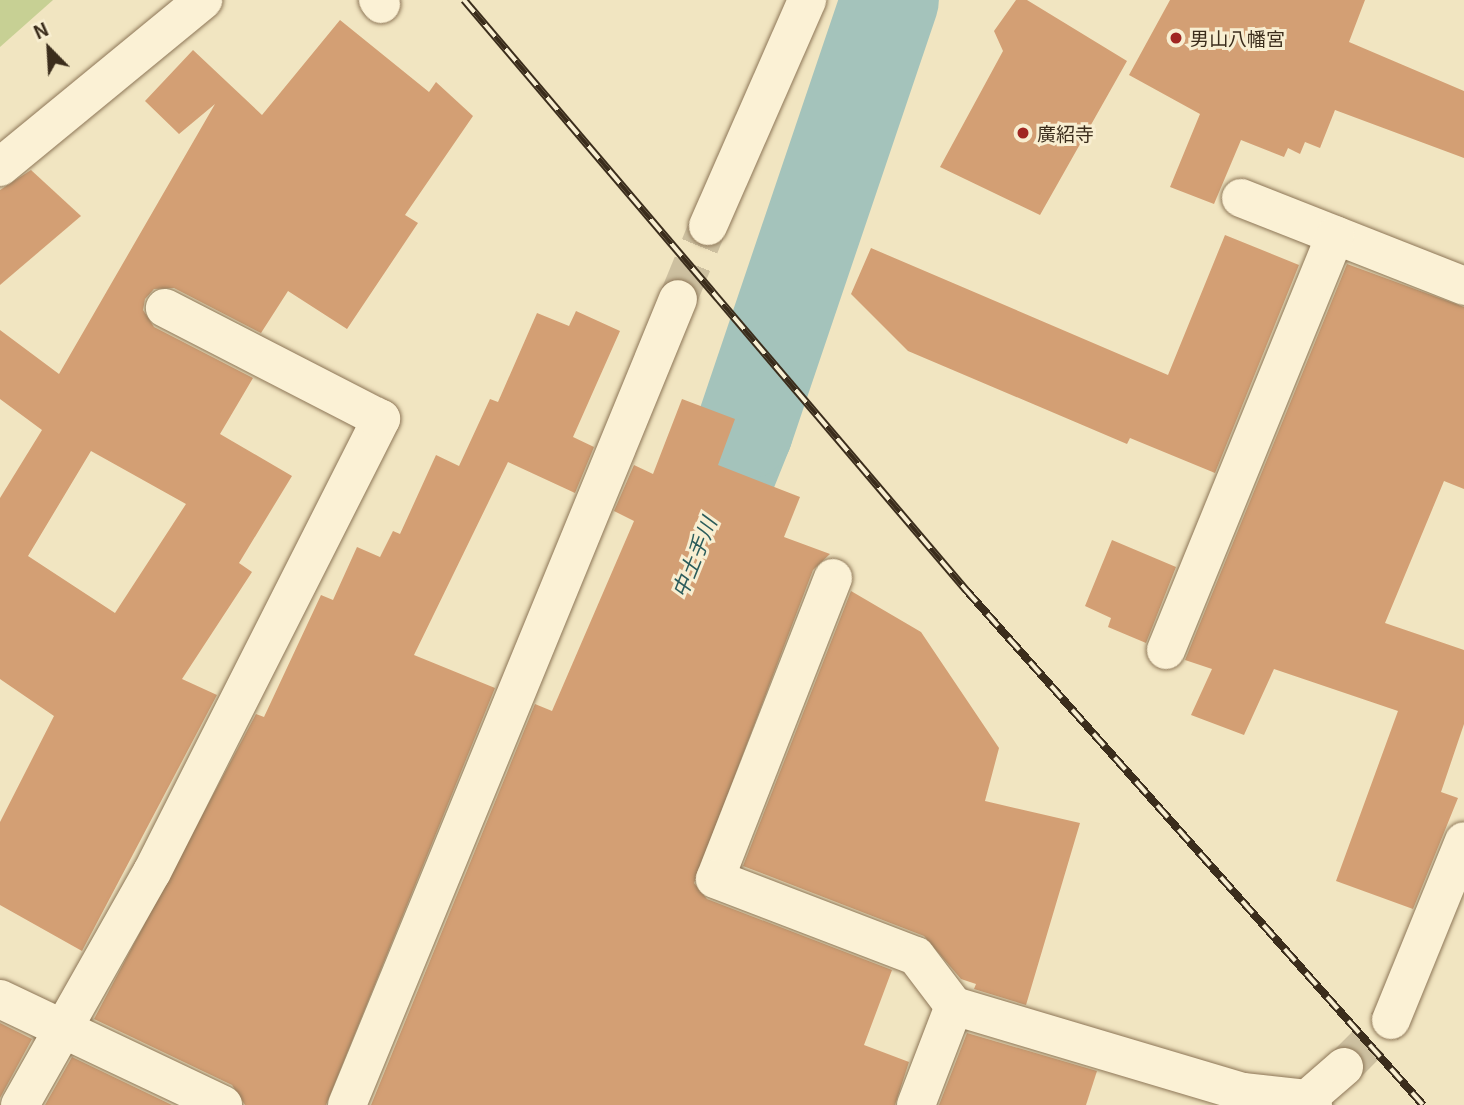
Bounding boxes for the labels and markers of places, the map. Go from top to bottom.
place label: 男山八幡宮 [1190,27,1285,49]
marker: 男山八幡宮 [1168,30,1184,46]
place label: 廣紹寺 [1037,122,1094,144]
marker: 廣紹寺 [1015,125,1031,141]

